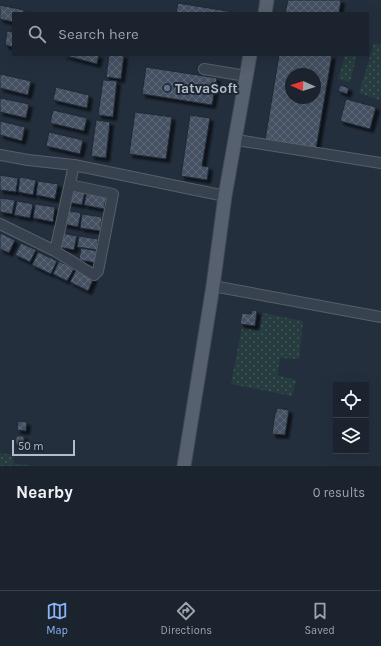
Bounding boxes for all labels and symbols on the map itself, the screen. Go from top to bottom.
north arrow [285,68,321,104]
place label: TatvaSoft [175,80,238,97]
marker: TatvaSoft [162,83,172,93]
scale bar [12,438,75,457]

